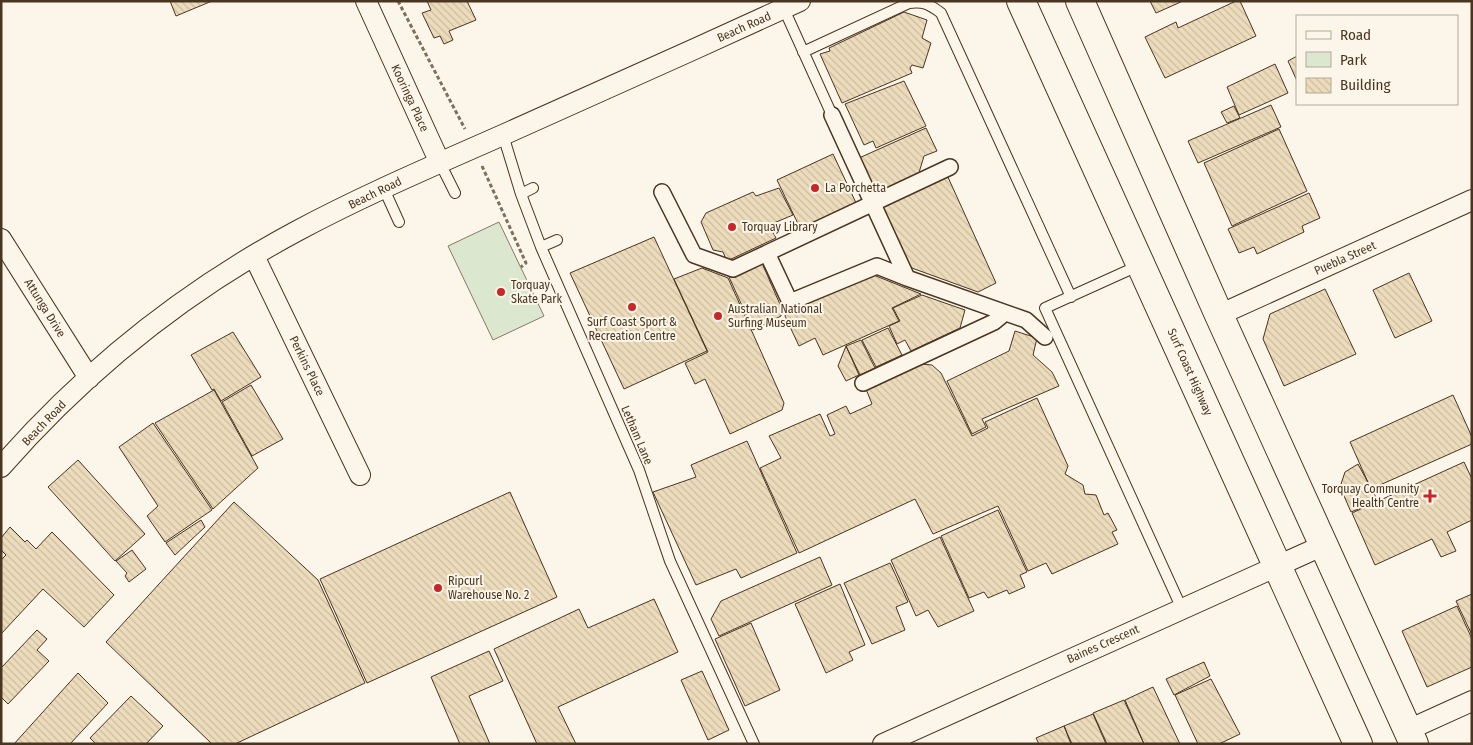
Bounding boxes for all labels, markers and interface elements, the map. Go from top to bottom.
street label: Beach Road [715,9,773,45]
legend [1296,15,1458,105]
text: Road [1340,26,1371,44]
text: Park [1340,51,1367,69]
street label: Kooringa Place [388,62,432,134]
text: Building [1340,76,1391,94]
street label: Beach Road [346,174,404,212]
place label: La Porchetta [825,181,886,195]
marker: La Porchetta [809,182,821,194]
place label: Torquay Library [742,220,818,234]
marker: Torquay Library [726,221,738,233]
street label: Puebla Street [1312,238,1378,278]
street label: Attunga Drive [22,276,69,340]
place label: Torquay Skate Park [511,278,562,306]
marker: Torquay Skate Park [495,286,507,298]
marker: Surf Coast Sport & Recreation Centre [626,301,638,313]
place label: Australian National Surfing Museum [728,302,822,330]
marker: Australian National Surfing Museum [712,310,724,322]
place label: Surf Coast Sport & Recreation Centre [587,315,677,343]
street label: Surf Coast Highway [1165,326,1216,418]
street label: Perkins Place [286,334,328,398]
street label: Beach Road [19,397,69,449]
street label: Letham Lane [618,403,656,467]
place label: Torquay Community Health Centre [1322,482,1420,510]
marker: Torquay Community Health Centre [1423,489,1437,503]
place label: Ripcurl Warehouse No. 2 [448,574,529,602]
marker: Ripcurl Warehouse No. 2 [432,582,444,594]
street label: Baines Crescent [1065,622,1141,666]

